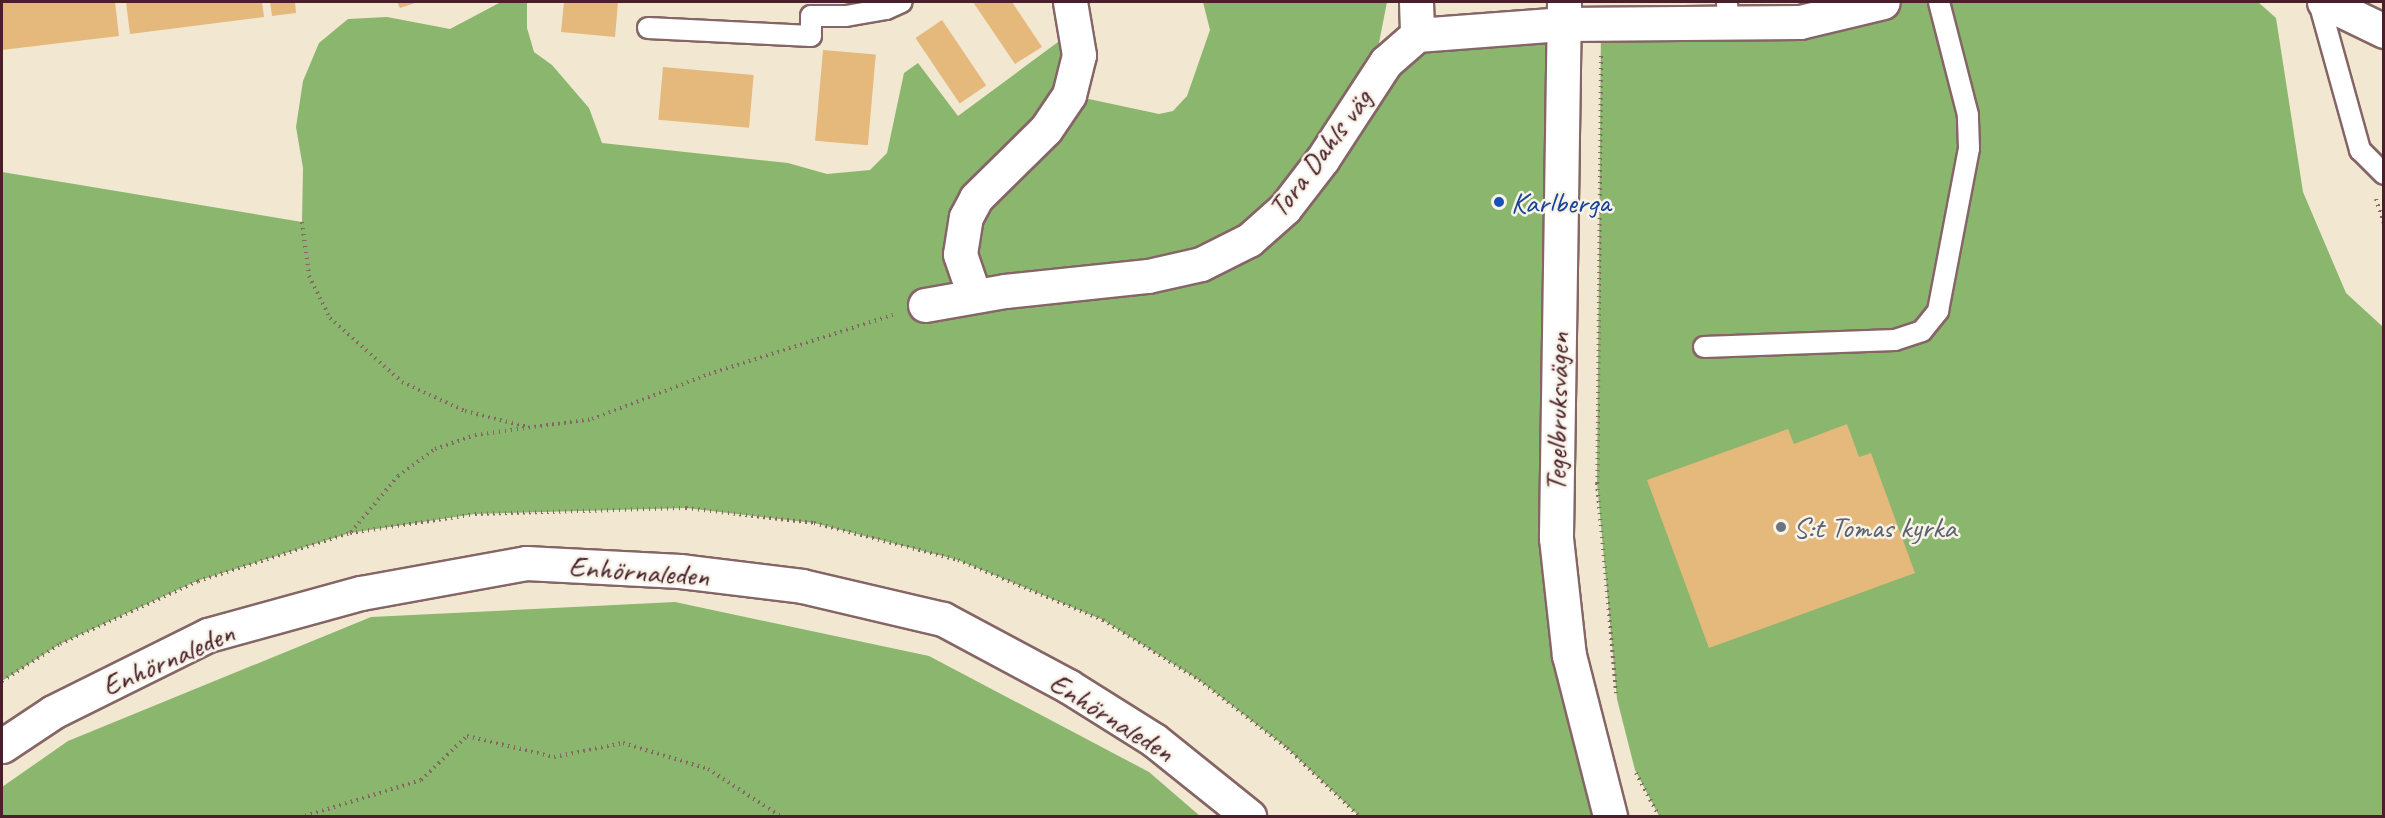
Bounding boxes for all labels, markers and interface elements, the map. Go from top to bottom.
street label: Tora Dahls väg [1260,81,1380,225]
place label: Karlberga [1511,184,1610,220]
marker: Karlberga [1492,195,1506,209]
street label: Tegelbruksvägen [1538,332,1576,492]
place label: S:t Tomas kyrka [1793,509,1955,545]
marker: S:t Tomas kyrka [1774,520,1788,534]
street label: Enhörnaleden [567,548,711,594]
street label: Enhörnaleden [96,614,240,704]
street label: Enhörnaleden [1043,664,1181,770]

